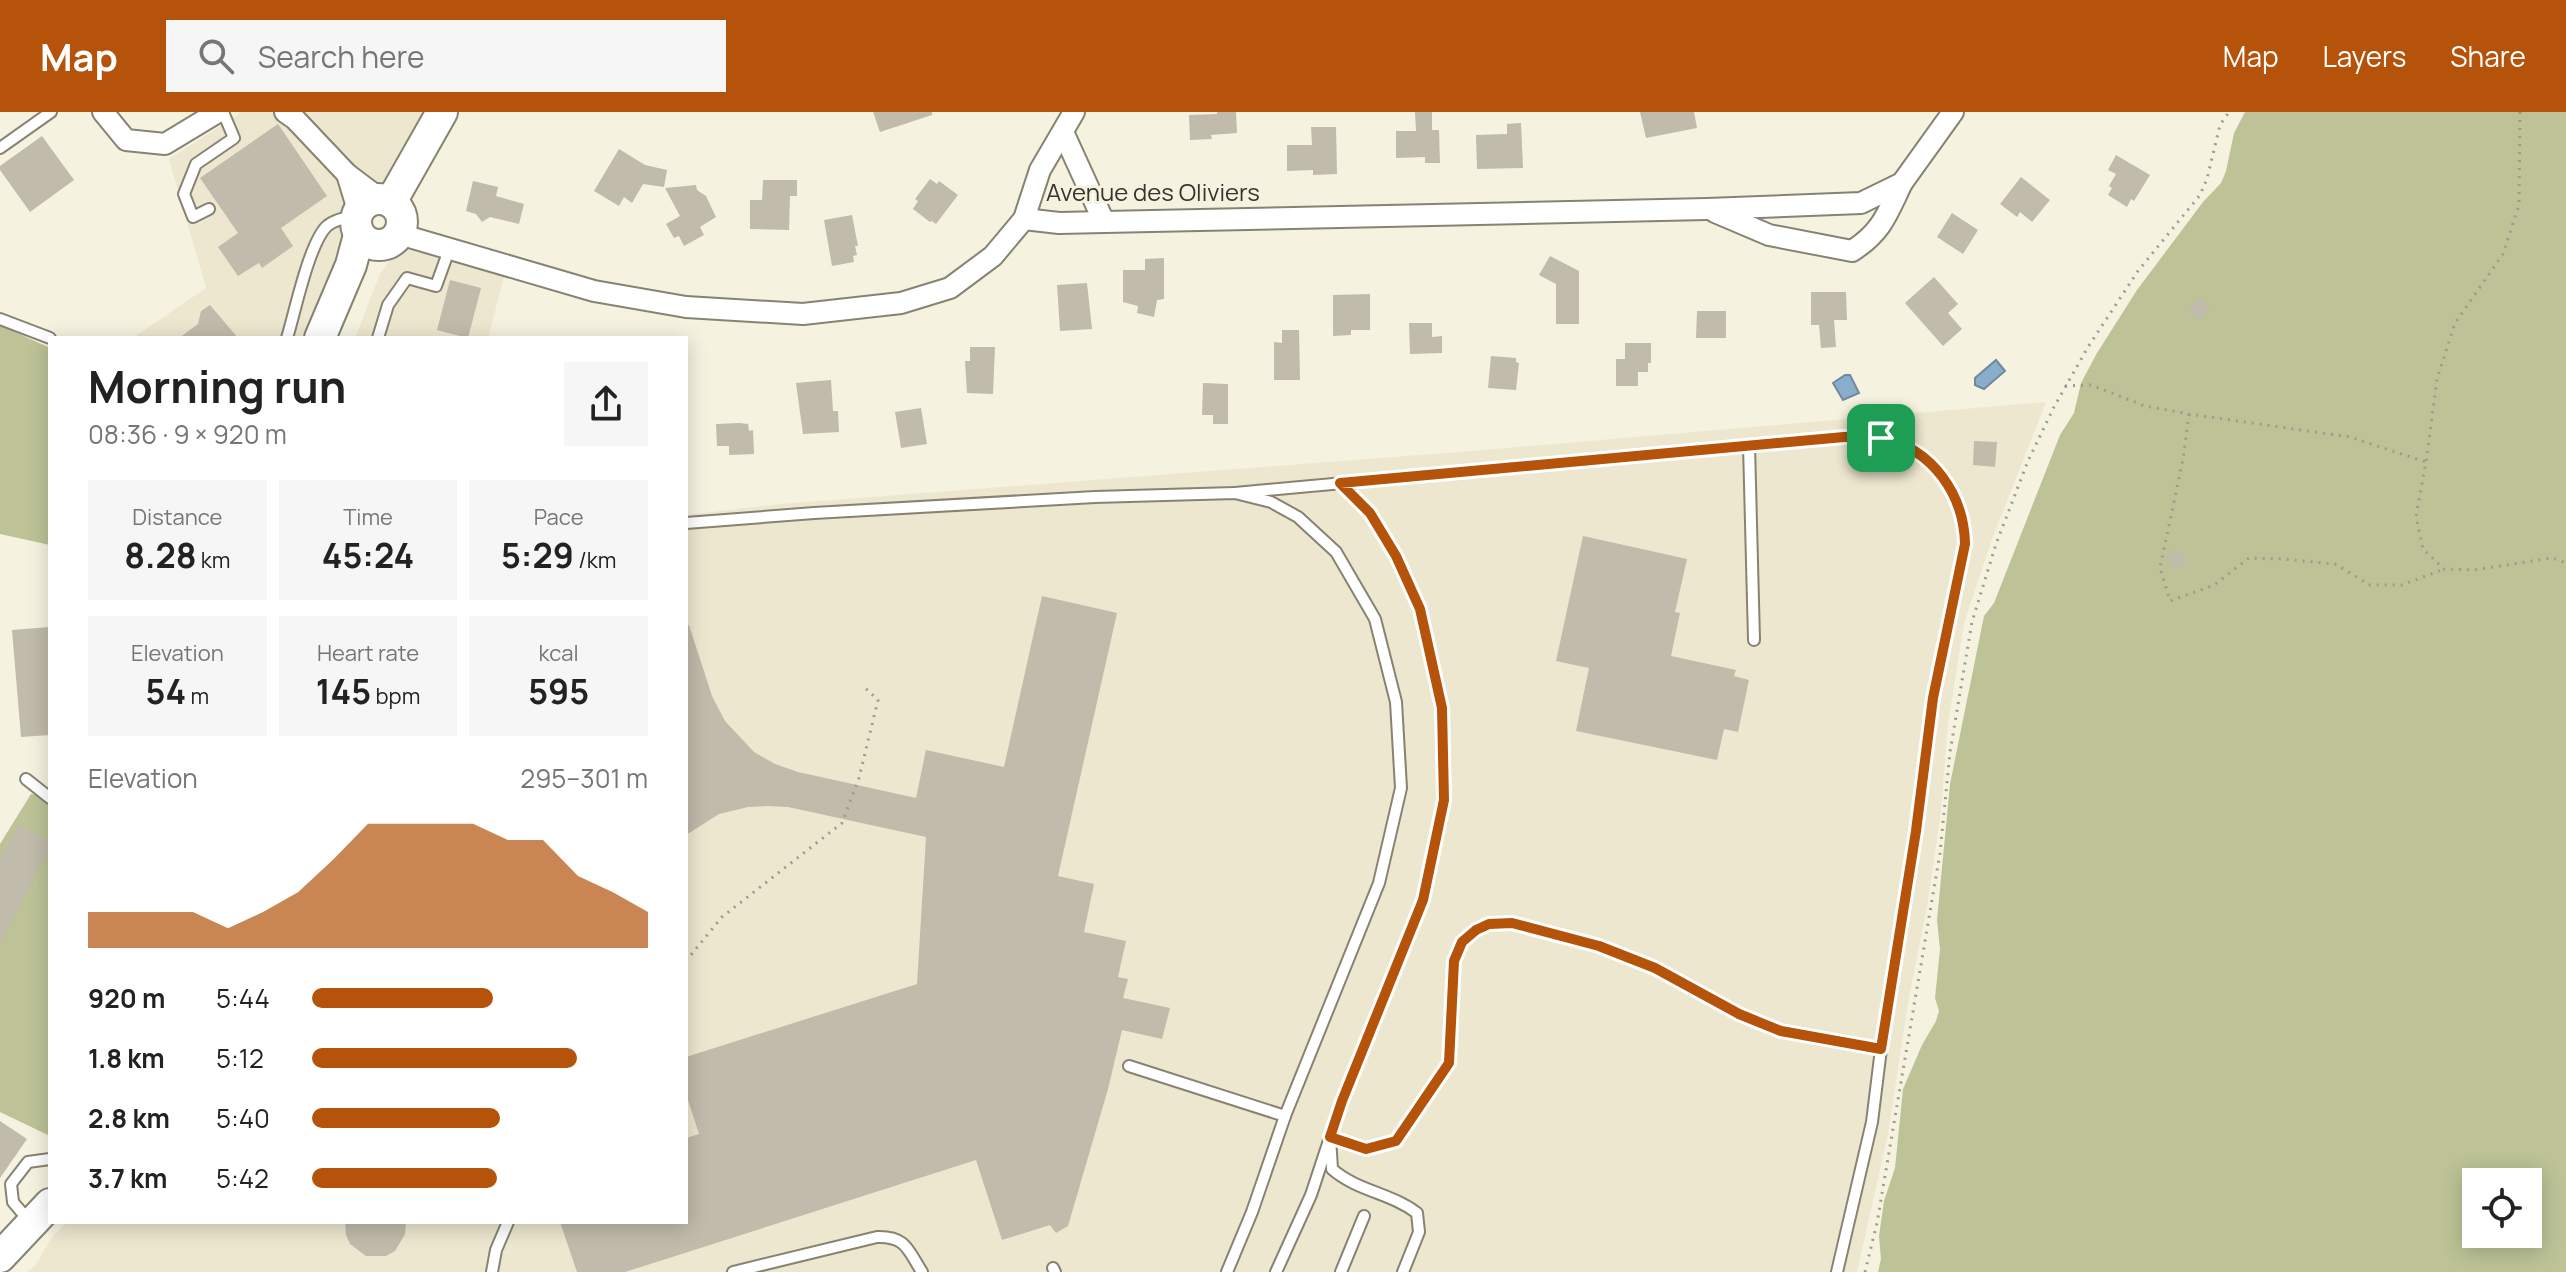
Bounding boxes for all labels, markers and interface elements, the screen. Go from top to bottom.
search box [166,20,726,92]
text: Map [40,30,118,82]
icon: search [194,34,238,78]
text: Search here [258,36,425,77]
text: Map [2223,37,2279,75]
text: Layers [2323,37,2406,75]
text: Share [2450,37,2526,75]
street label: Avenue des Oliviers [1046,175,1260,208]
text: Morning run [88,356,346,416]
button: share [564,362,648,446]
pin [1847,404,1915,472]
text: 08:36 · 9 × 920 m [88,416,287,452]
icon: arrive [1859,416,1903,460]
text: Distance [132,502,222,532]
text: Time [343,502,393,532]
text: Pace [534,502,584,532]
text: 8.28 [124,532,196,578]
text: 45:24 [322,532,414,578]
text: 5:29 [501,532,574,578]
text: km [196,545,230,575]
text: /km [574,545,616,575]
text: Elevation [131,638,224,668]
text: Heart rate [317,638,419,668]
text: kcal [539,638,579,668]
text: 54 [145,668,186,714]
text: 145 [316,668,371,714]
text: 595 [528,668,589,714]
text: m [186,681,209,711]
text: bpm [371,681,420,711]
text: Elevation [88,760,198,796]
text: 295–301 m [520,760,648,796]
text: 920 m [88,980,165,1016]
text: 5:44 [216,980,270,1016]
text: 1.8 km [88,1040,165,1076]
text: 5:12 [216,1040,264,1076]
text: 2.8 km [88,1100,170,1136]
text: 5:40 [216,1100,270,1136]
text: 3.7 km [88,1160,167,1196]
text: 5:42 [216,1160,269,1196]
map controls [2462,1168,2542,1248]
button: locate [2462,1168,2542,1248]

